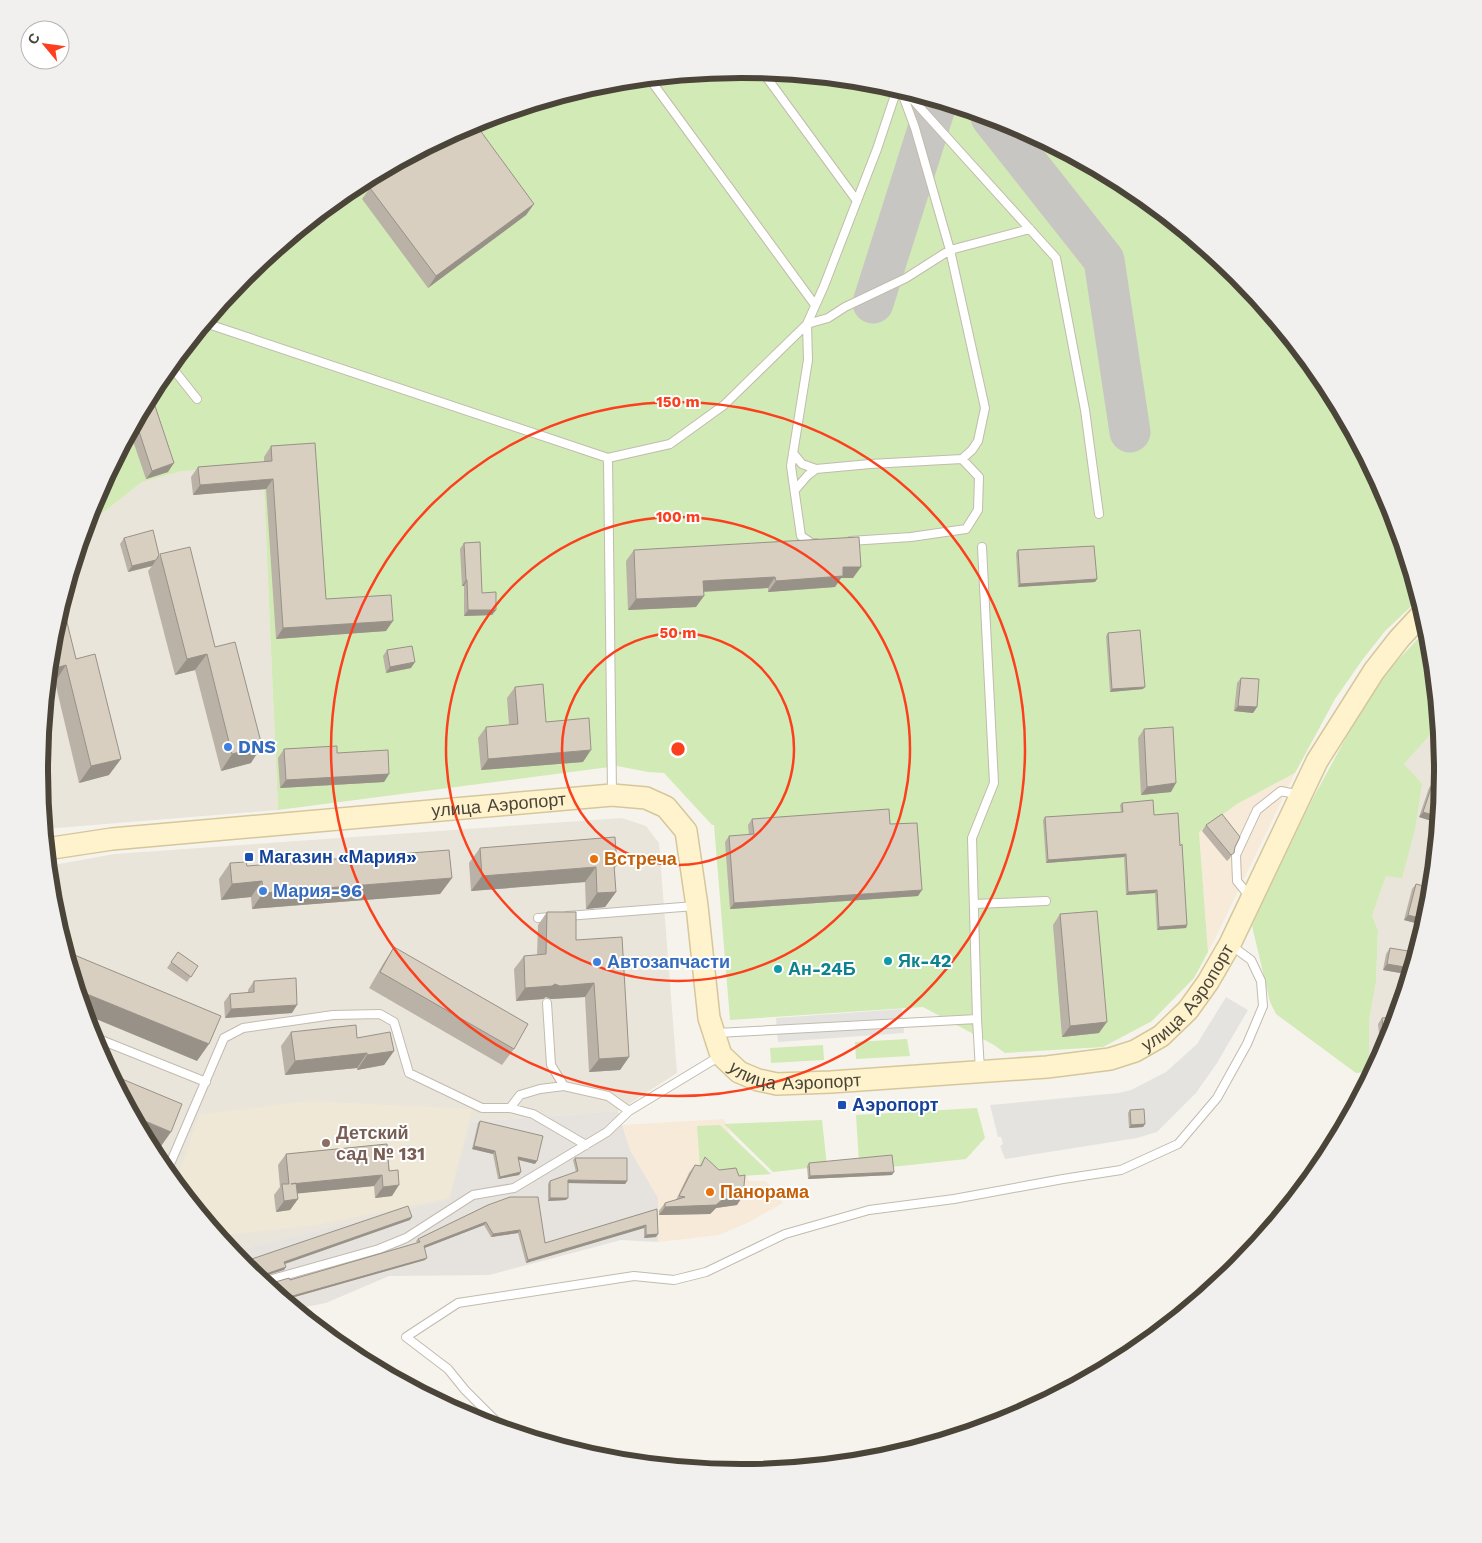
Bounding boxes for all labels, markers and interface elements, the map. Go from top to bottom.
north arrow [20,20,70,70]
text: С [24,30,43,47]
text: 150 m [656,393,700,411]
text: 100 m [656,508,700,526]
text: 50 m [660,624,696,642]
place label: DNS [238,736,276,757]
centre of rings [669,740,687,758]
marker: DNS [222,741,234,753]
street label: улица Аэропорт [431,788,567,821]
place label: Магазин «Мария» [259,846,417,867]
place label: Встреча [604,848,678,869]
marker: Магазин «Мария» [243,851,255,863]
marker: Встреча [588,853,600,865]
place label: Мария-96 [273,880,362,901]
marker: Мария-96 [257,885,269,897]
street label: улица Аэропорт [1137,940,1238,1055]
place label: Як-42 [898,950,952,971]
place label: Автозапчасти [607,951,730,972]
marker: Як-42 [882,955,894,967]
marker: Автозапчасти [591,956,603,968]
place label: Ан-24Б [788,958,856,979]
marker: Ан-24Б [772,963,784,975]
street label: улица Аэропорт [724,1057,862,1094]
place label: Аэропорт [852,1094,939,1115]
marker: Аэропорт [836,1099,848,1111]
place label: Детский сад № 131 [336,1122,425,1164]
marker: Детский сад № 131 [320,1137,332,1149]
place label: Панорама [720,1181,810,1202]
marker: Панорама [704,1186,716,1198]

